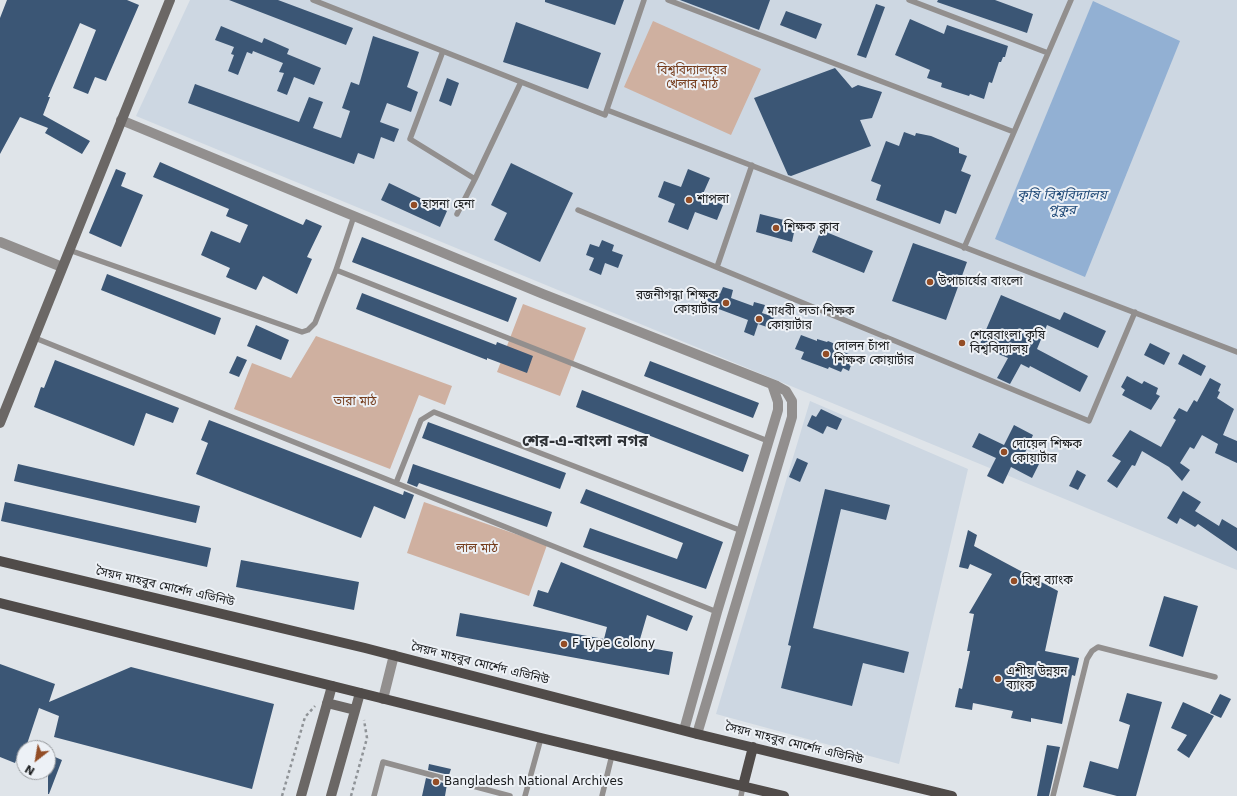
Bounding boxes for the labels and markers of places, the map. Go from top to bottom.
place label: শাপলা [697,193,729,207]
marker: শাপলা [684,195,694,205]
place label: হাসনা হেনা [422,198,474,212]
marker: হাসনা হেনা [409,200,419,210]
place label: শিক্ষক ক্লাব [784,221,839,235]
marker: শিক্ষক ক্লাব [771,223,781,233]
place label: উপাচার্যের বাংলো [938,275,1023,289]
marker: উপাচার্যের বাংলো [925,277,935,287]
place label: রজনীগন্ধা শিক্ষক কোয়ার্টার [636,289,718,317]
marker: রজনীগন্ধা শিক্ষক কোয়ার্টার [721,298,731,308]
place label: মাধবী লতা শিক্ষক কোয়ার্টার [767,305,854,333]
marker: মাধবী লতা শিক্ষক কোয়ার্টার [754,314,764,324]
place label: শেরেবাংলা কৃষি বিশ্ববিদ্যালয় [970,329,1045,357]
marker: শেরেবাংলা কৃষি বিশ্ববিদ্যালয় [957,338,967,348]
place label: দোলন চাঁপা শিক্ষক কোয়ার্টার [834,340,914,368]
marker: দোলন চাঁপা শিক্ষক কোয়ার্টার [821,349,831,359]
place label: দোয়েল শিক্ষক কোয়ার্টার [1012,438,1082,466]
marker: দোয়েল শিক্ষক কোয়ার্টার [999,447,1009,457]
place label: বিশ্ব ব্যাংক [1022,574,1073,588]
marker: বিশ্ব ব্যাংক [1009,576,1019,586]
place label: F Type Colony [572,637,655,651]
marker: F Type Colony [559,639,569,649]
place label: এশীয় উন্নয়ন ব্যাংক [1006,665,1067,693]
marker: এশীয় উন্নয়ন ব্যাংক [993,674,1003,684]
place label: Bangladesh National Archives [444,775,623,789]
marker: Bangladesh National Archives [431,777,441,787]

